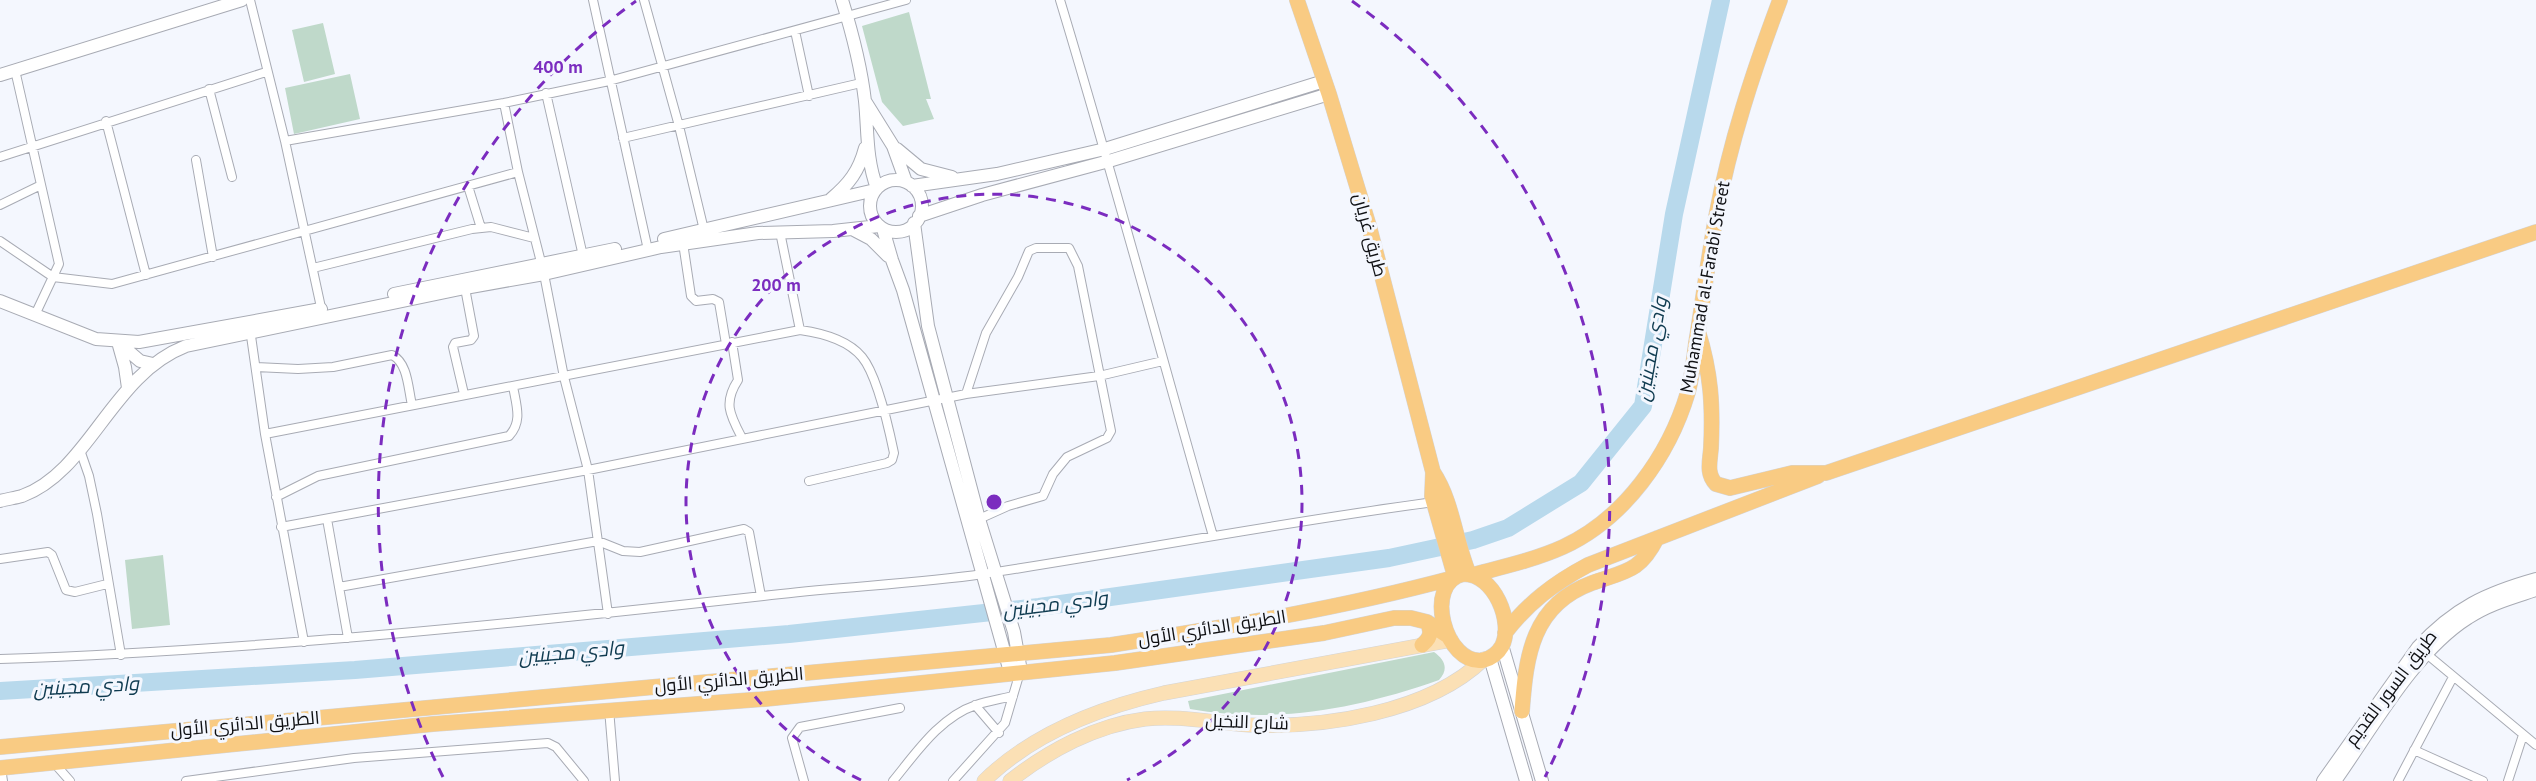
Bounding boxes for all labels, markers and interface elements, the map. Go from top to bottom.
text: 400 m [533,55,583,78]
street label: Muhammad al-Farabi Street [1675,179,1734,395]
street label: طريق غريان [1347,191,1393,279]
text: 200 m [751,273,801,296]
water label: وادي مجينين [1629,294,1676,404]
centre of rings [984,492,1004,512]
water label: وادي مجينين [1001,585,1111,626]
street label: الطريق الدائري الأول [1136,604,1288,654]
street label: طريق السور القديم [2340,625,2442,751]
water label: وادي مجينين [517,634,626,673]
street label: الطريق الدائري الأول [653,662,805,700]
water label: وادي مجينين [33,670,141,705]
street label: الطريق الدائري الأول [169,706,321,744]
street label: شارع النخيل [1205,709,1289,735]

